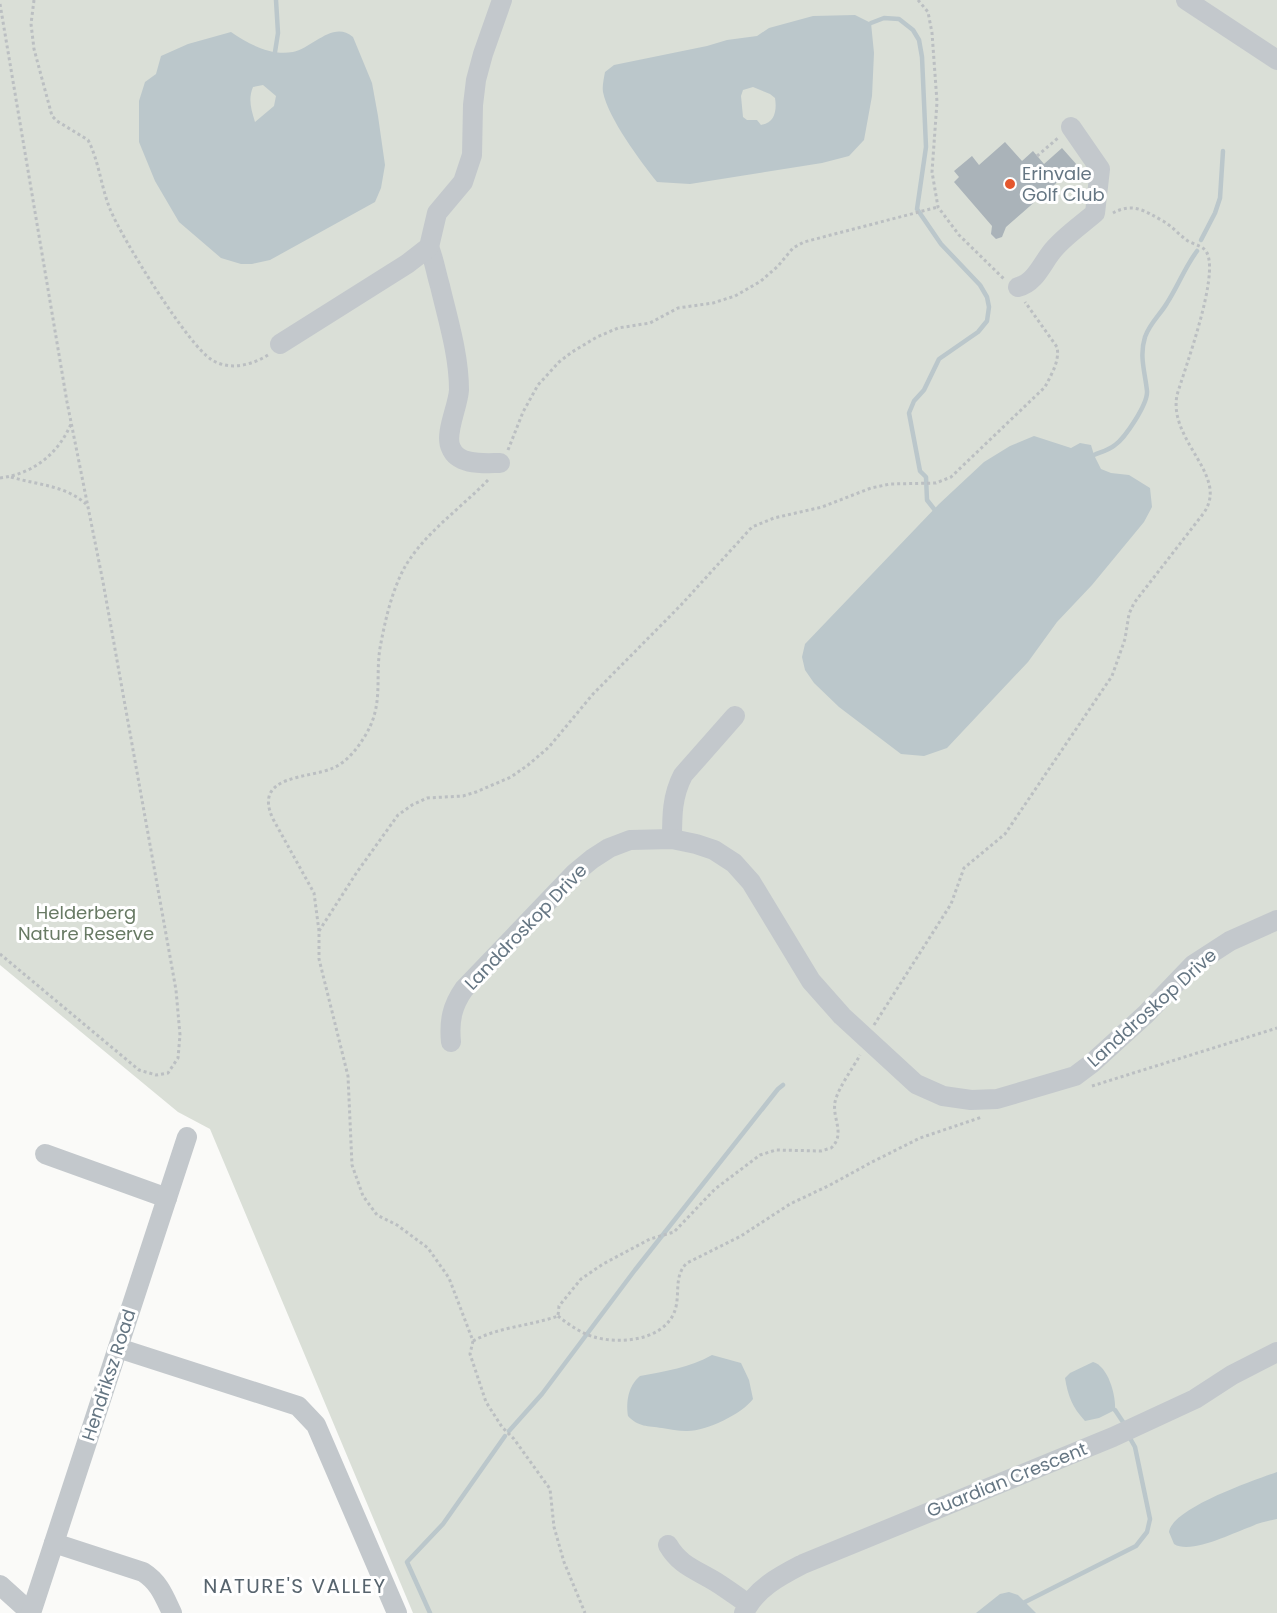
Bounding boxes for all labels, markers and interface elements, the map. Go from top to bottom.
place label: Erinvale Golf Club [1022,161,1105,207]
marker: Erinvale Golf Club [1003,177,1017,191]
street label: Landdroskop Drive [459,858,592,995]
park label: Helderberg Nature Reserve [18,900,154,946]
street label: Landdroskop Drive [1081,943,1222,1073]
street label: Hendriksz Road [75,1306,142,1444]
street label: Guardian Crescent [923,1436,1091,1523]
district label: NATURE'S VALLEY [203,1572,387,1600]

